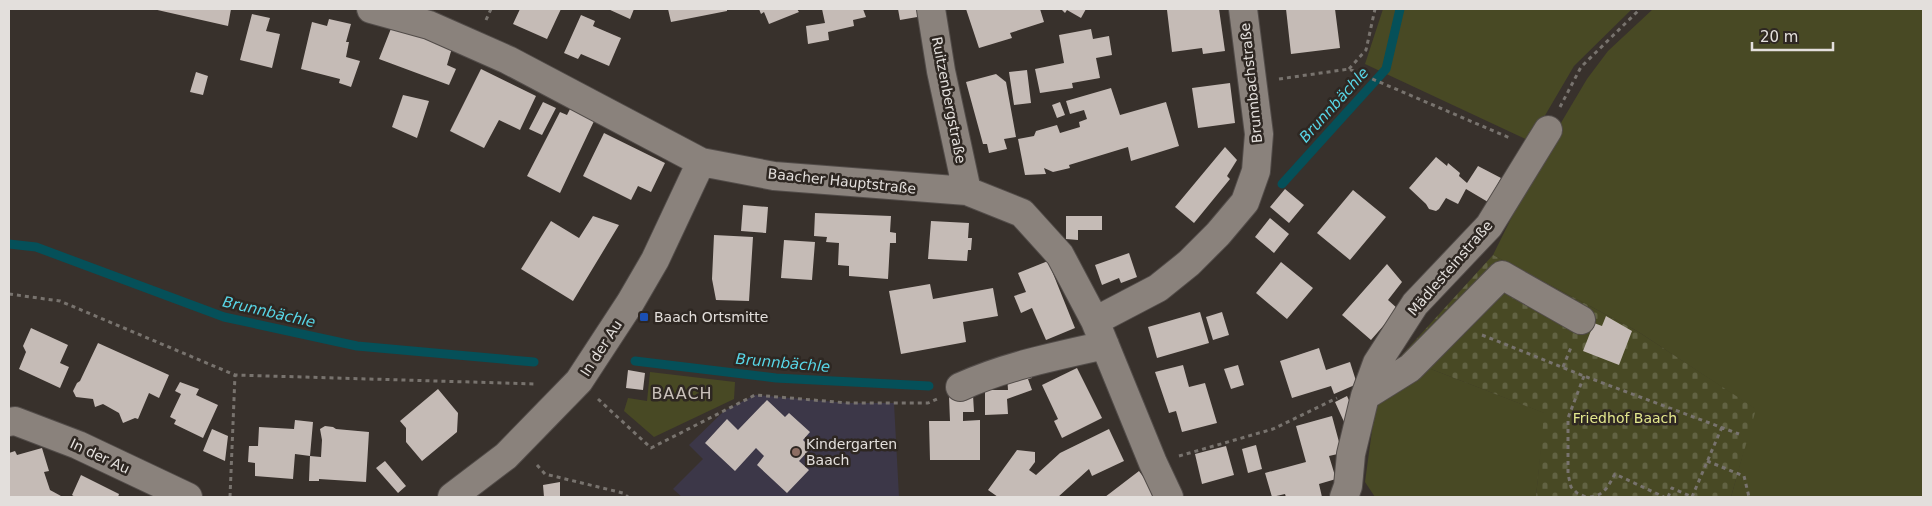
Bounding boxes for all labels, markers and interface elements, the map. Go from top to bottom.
scale bar [1752,20,1833,52]
street label: Brunnbachstraße [1237,22,1265,144]
text: 20 m [1760,28,1798,46]
street label: Ruitzenbergstraße [929,35,969,165]
water label: Brunnbächle [1296,64,1372,146]
street label: Baacher Hauptstraße [767,165,917,197]
street label: Mädlesteinstraße [1404,217,1496,319]
water label: Brunnbächle [221,293,317,331]
place label: Baach Ortsmitte [654,309,768,325]
marker: Baach Ortsmitte [638,311,650,323]
street label: In der Au [577,317,625,379]
water label: Brunnbächle [735,350,831,376]
district label: BAACH [651,384,713,403]
park label: Friedhof Baach [1573,410,1677,426]
street label: In der Au [68,435,132,477]
place label: Kindergarten Baach [806,436,897,468]
marker: Kindergarten Baach [790,446,802,458]

